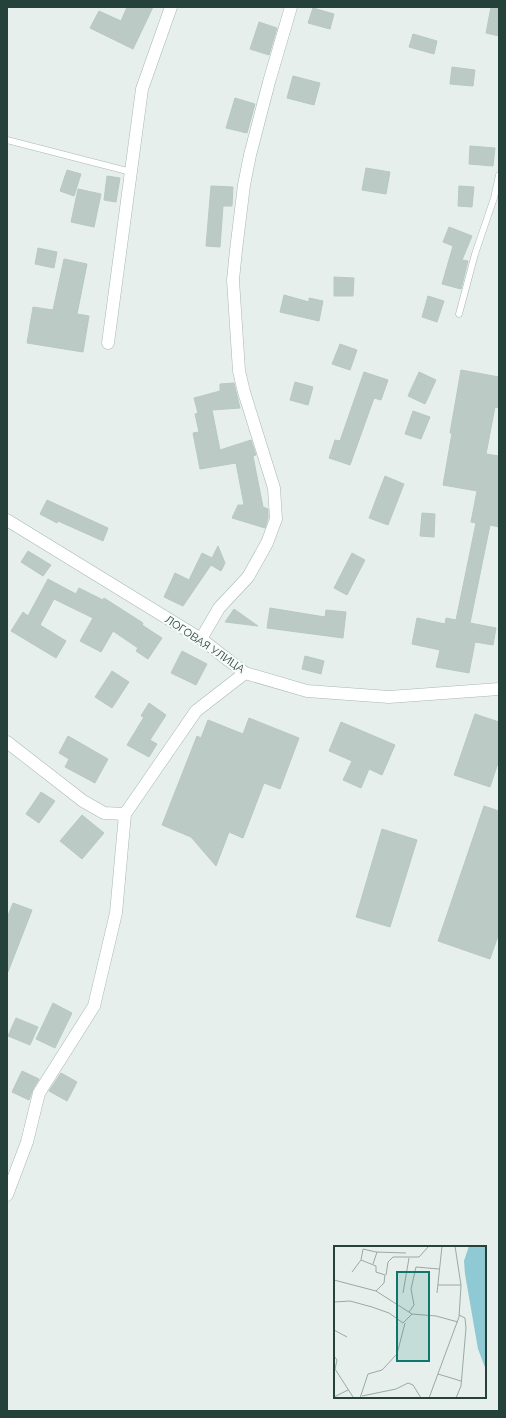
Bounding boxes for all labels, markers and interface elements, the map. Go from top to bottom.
street label: ЛОГОВАЯ УЛИЦА [162,613,247,676]
inset map [334,1246,486,1398]

